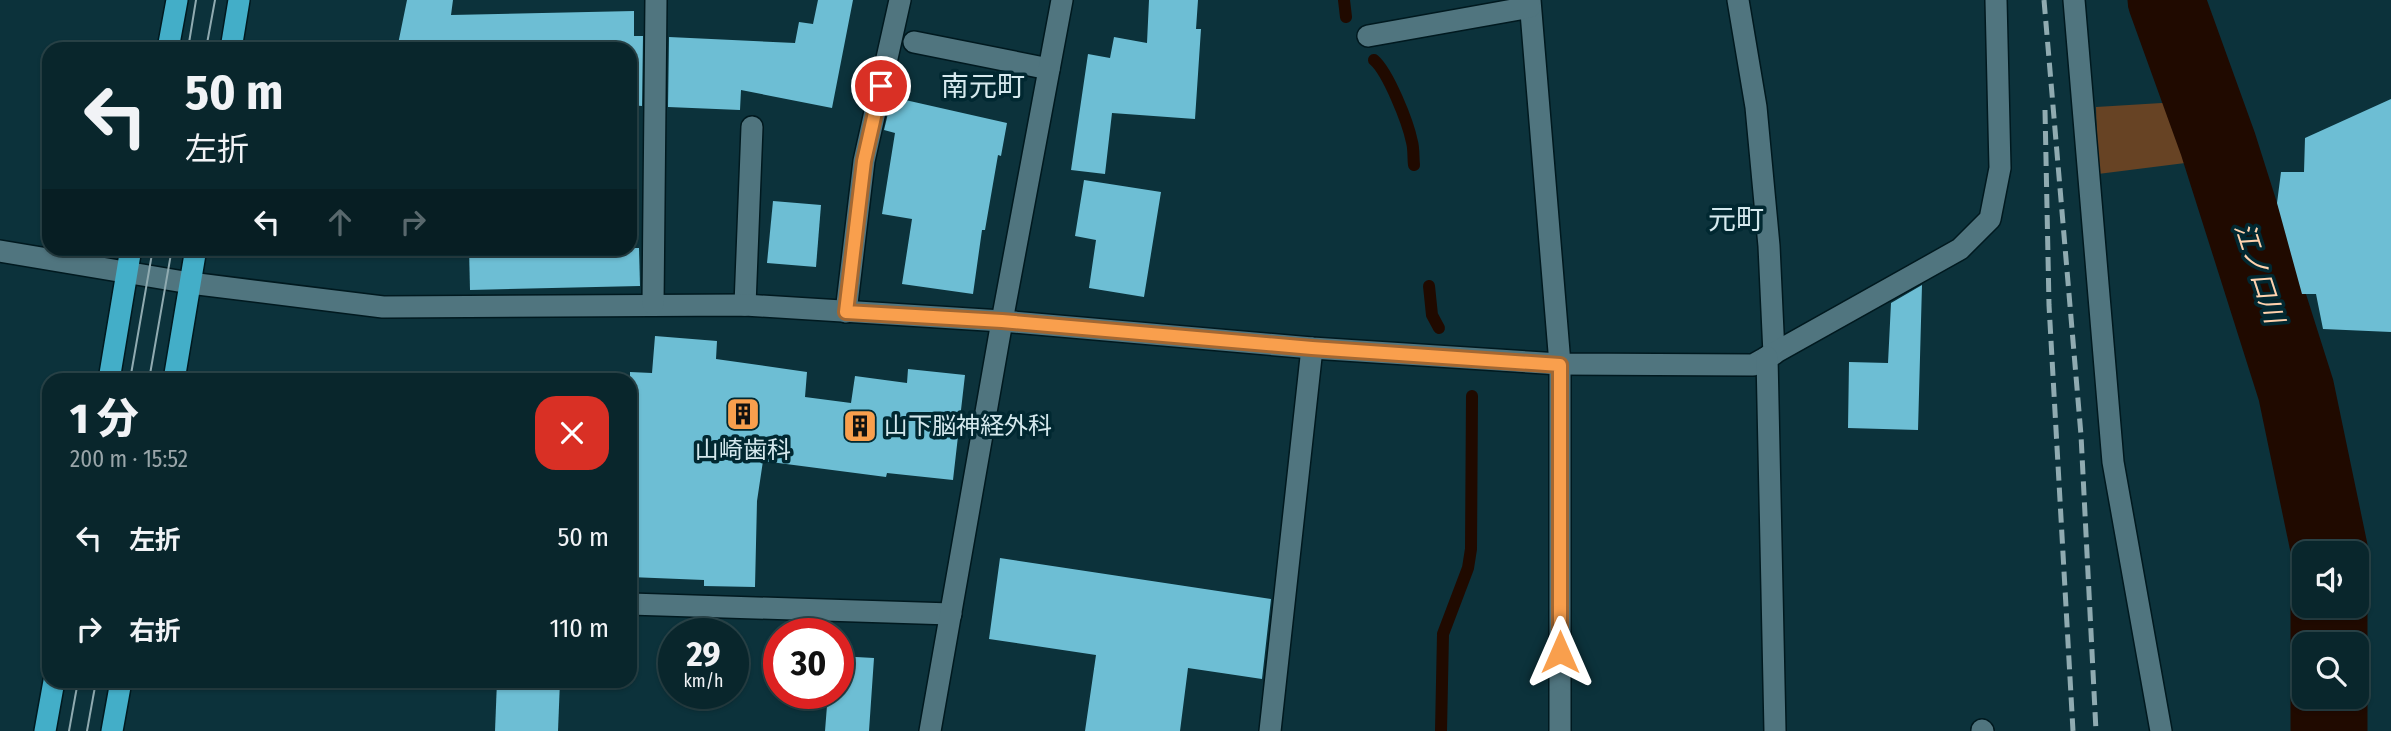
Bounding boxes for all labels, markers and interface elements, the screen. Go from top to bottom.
pin [851,56,911,116]
text: 50 m [185,63,283,122]
icon: arrive [862,67,900,105]
icon: left [70,70,161,161]
district label: 南元町 [941,70,1025,103]
text: 左折 [185,130,249,168]
icon: left [248,203,286,241]
icon: ahead [321,203,359,241]
icon: right [394,203,432,241]
district label: 元町 [1708,203,1764,236]
water label: 江ノ口川 [2228,219,2291,330]
text: 1 分 [70,394,139,444]
building icon: 山崎歯科 [724,395,762,433]
button: close [535,396,609,470]
building icon: 山下脳神経外科 [841,407,879,445]
place label: 山下脳神経外科 [884,412,1052,440]
place label: 山崎歯科 [695,436,791,464]
text: 200 m · 15:52 [70,445,188,473]
icon: left [70,519,108,557]
text: 50 m [557,522,609,553]
text: 左折 [129,525,181,556]
map controls [2292,541,2369,709]
button: sound [2292,541,2369,618]
icon: right [70,610,108,648]
text: 110 m [549,613,609,644]
position arrow [1523,615,1597,689]
text: 右折 [129,616,181,647]
speed limit sign: 30 [763,618,854,709]
button: search [2292,632,2369,709]
text: 29 [686,633,721,675]
text: km/h [683,670,724,692]

